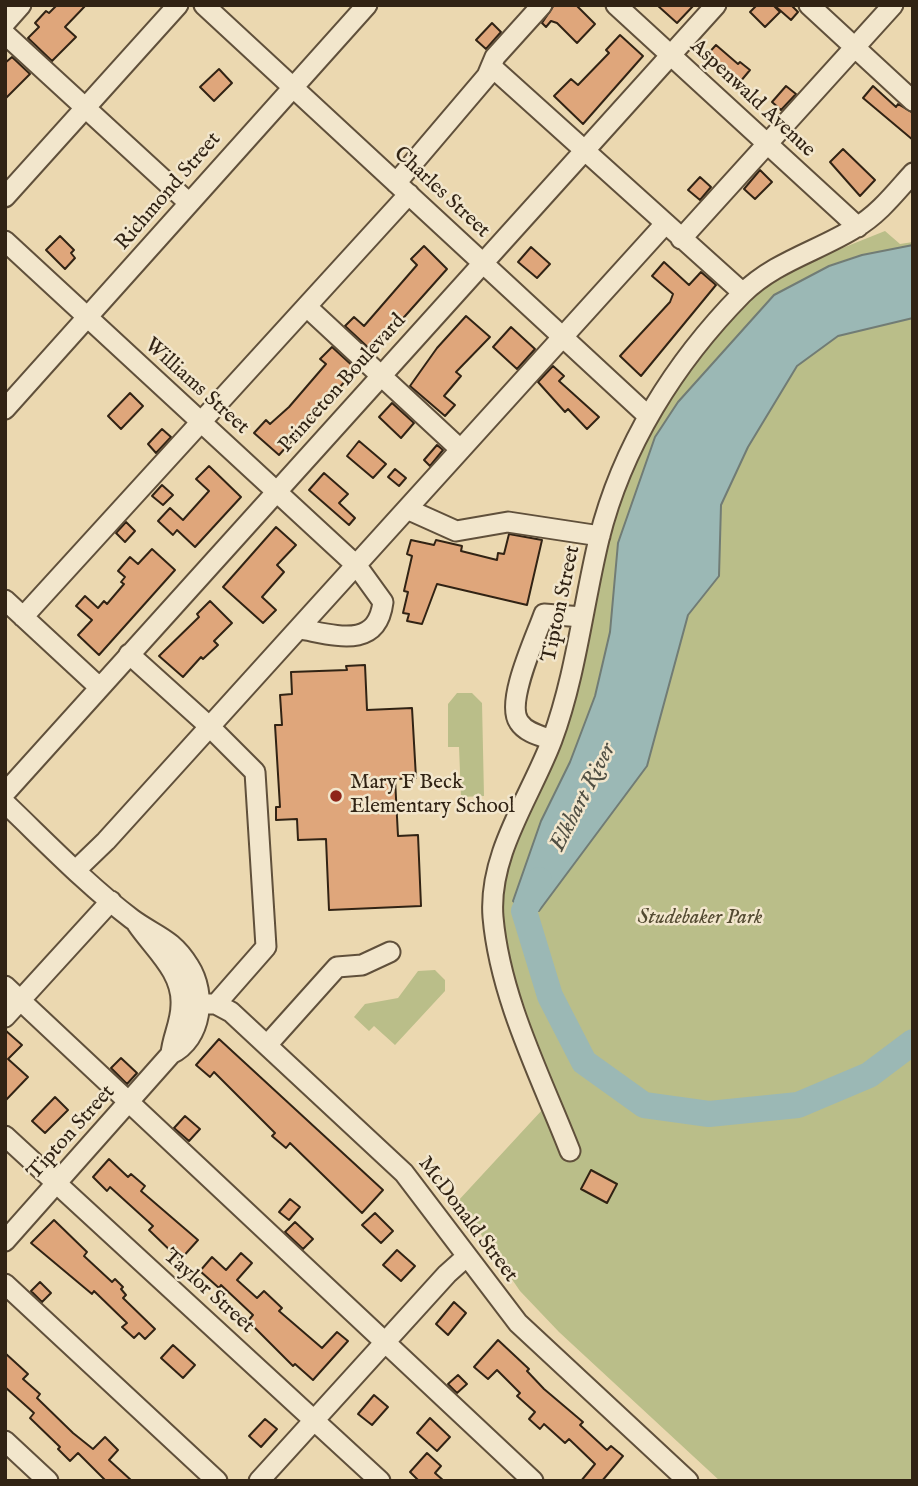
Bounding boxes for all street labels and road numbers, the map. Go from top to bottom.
street label: Aspenwald Avenue [684,35,820,163]
street label: Richmond Street [111,128,227,256]
street label: Charles Street [388,142,494,244]
street label: Princeton Boulevard [274,309,412,459]
street label: Williams Street [138,333,254,441]
street label: Tipton Street [537,543,587,665]
street label: Tipton Street [23,1081,121,1185]
street label: McDonald Street [412,1152,522,1288]
street label: Taylor Street [157,1244,259,1340]

